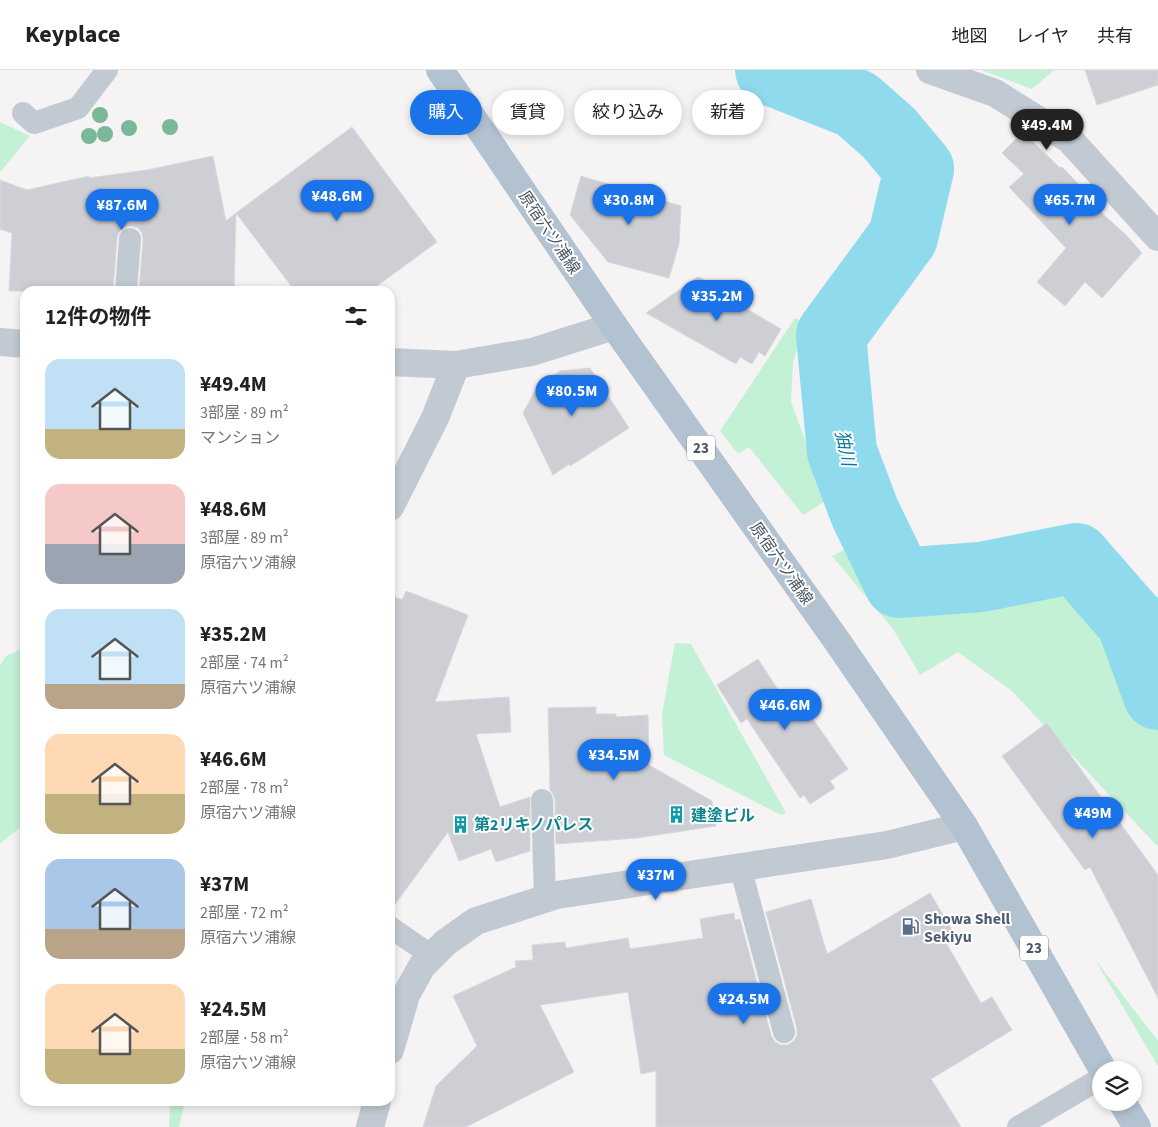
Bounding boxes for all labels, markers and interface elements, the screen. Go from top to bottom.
text: Keyplace [25,17,120,52]
text: 地図 [952,24,988,49]
text: レイヤ [1016,24,1069,49]
text: 共有 [1097,24,1133,49]
chip: 購入 [410,90,482,135]
chip: 賃貸 [492,90,564,135]
chip: 絞り込み [574,90,682,135]
chip: 新着 [692,90,764,135]
pin: ¥49.4M [1006,108,1088,151]
text: ¥49.4M [1022,114,1072,136]
pin: ¥48.6M [296,180,378,222]
pin: ¥30.8M [588,184,670,226]
pin: ¥65.7M [1029,184,1111,226]
text: ¥48.6M [312,185,362,207]
street label: 原宿六ツ浦線 [513,187,585,279]
pin: ¥87.6M [81,189,163,231]
text: ¥30.8M [604,189,654,211]
text: ¥65.7M [1045,189,1095,211]
text: ¥87.6M [97,194,147,216]
pin: ¥35.2M [676,280,758,322]
text: ¥35.2M [692,285,742,307]
text: 12件の物件 [45,302,151,332]
icon: filters [342,302,370,330]
text: ¥49.4M [200,369,267,399]
pin: ¥80.5M [531,374,613,417]
icon: home [85,379,145,439]
text: ¥80.5M [547,380,597,402]
text: 3部屋 · 89 m² [200,402,289,424]
text: マンション [200,427,280,449]
water label: 㹨川 [829,428,861,470]
road number: 23 [687,436,715,460]
text: ¥48.6M [200,494,267,524]
icon: home [85,504,145,564]
street label: 原宿六ツ浦線 [745,518,818,609]
text: 3部屋 · 89 m² [200,527,289,549]
text: 原宿六ツ浦線 [200,552,296,574]
text: ¥35.2M [200,619,267,649]
icon: home [85,629,145,689]
text: 2部屋 · 74 m² [200,652,289,674]
text: 原宿六ツ浦線 [200,677,296,699]
pin: ¥46.6M [744,688,826,731]
text: ¥46.6M [760,694,810,716]
pin: ¥34.5M [573,738,655,781]
text: ¥46.6M [200,744,267,774]
text: ¥34.5M [589,744,639,766]
icon: home [85,754,145,814]
text: 2部屋 · 78 m² [200,777,289,799]
pin: ¥49M [1063,796,1123,839]
text: 原宿六ツ浦線 [200,802,296,824]
text: ¥49M [1074,802,1112,824]
building icon: 建塗ビル [667,805,687,825]
place label: 建塗ビル [691,805,755,827]
building icon: 第2リキノパレス [450,814,470,834]
place label: 第2リキノパレス [474,814,593,836]
pin: ¥37M [626,858,686,901]
text: ¥37M [637,864,675,886]
text: ¥37M [200,869,249,899]
icon: home [85,879,145,939]
text: 2部屋 · 72 m² [200,902,289,924]
place label: Showa Shell Sekiyu [924,908,1011,948]
fuel station icon: Showa Shell Sekiyu [900,917,920,937]
text: 原宿六ツ浦線 [200,927,296,949]
road number: 23 [1020,936,1048,960]
pin: ¥24.5M [703,982,785,1025]
text: ¥24.5M [719,988,769,1010]
text: ¥24.5M [200,994,267,1024]
icon: home [85,1004,145,1064]
text: 2部屋 · 58 m² [200,1027,289,1049]
text: 原宿六ツ浦線 [200,1052,296,1074]
map controls [1092,1061,1142,1111]
button: layers [1092,1061,1142,1111]

